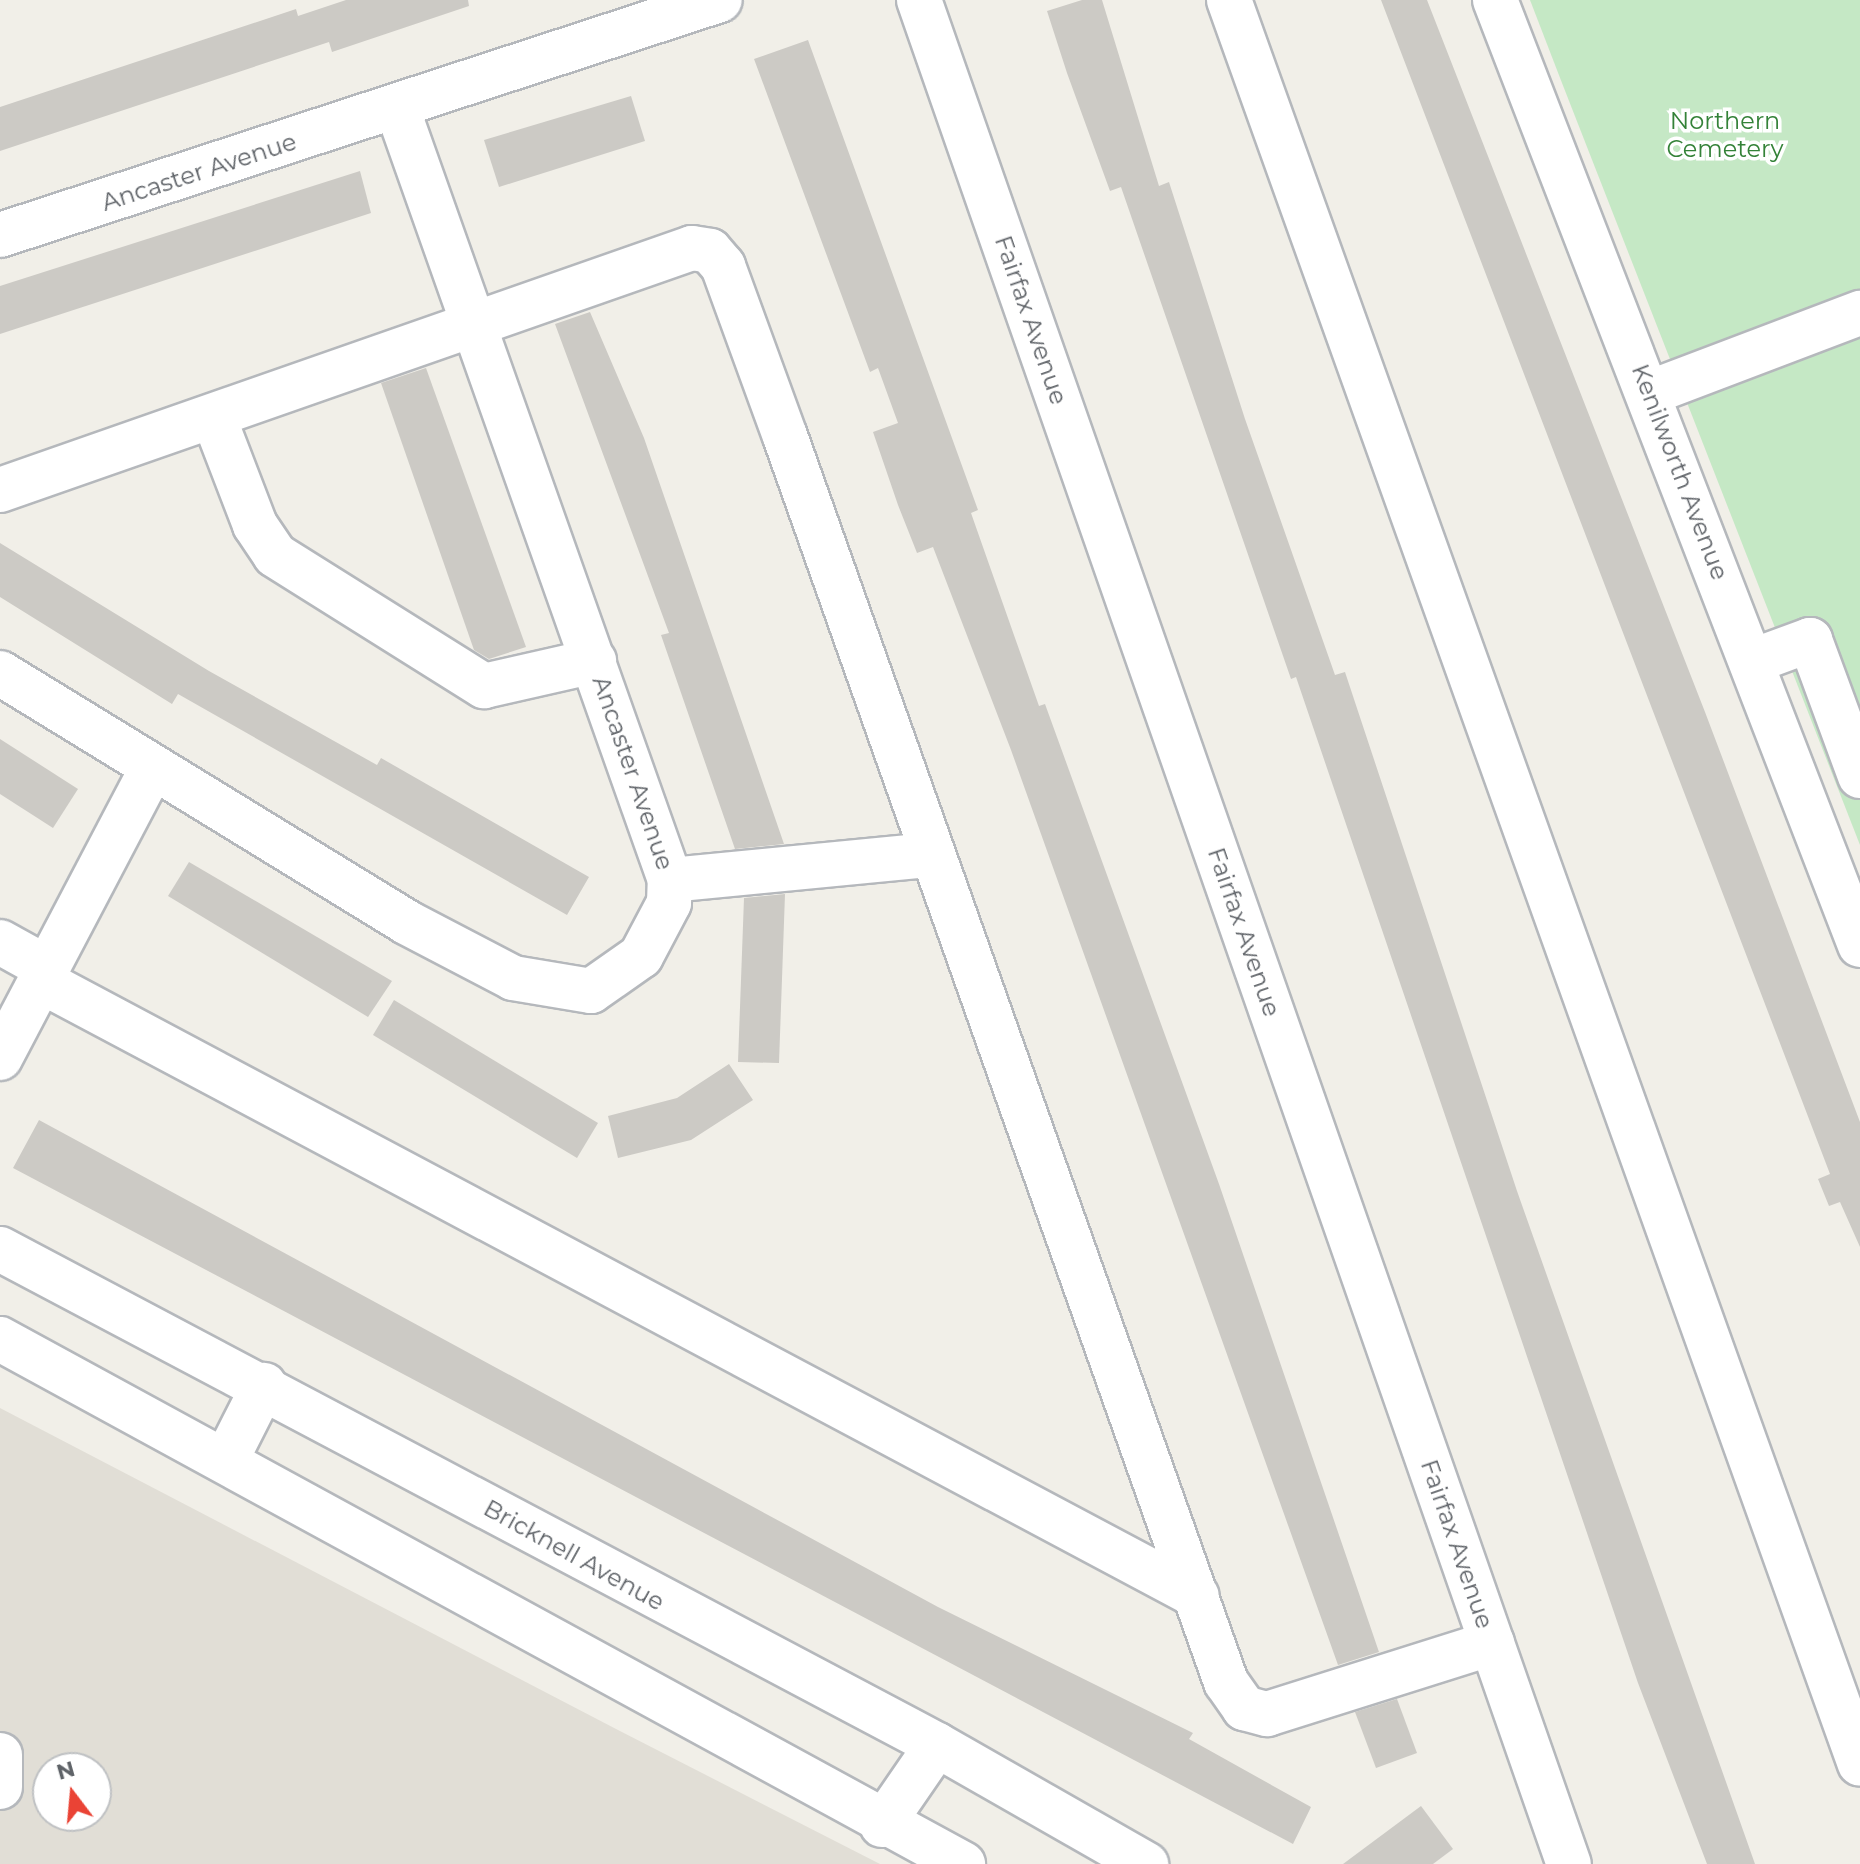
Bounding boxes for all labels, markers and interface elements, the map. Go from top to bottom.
park label: Northern Cemetery [1666,107,1784,163]
street label: Ancaster Avenue [98,127,300,217]
street label: Fairfax Avenue [989,232,1073,408]
street label: Kenilworth Avenue [1626,360,1734,584]
street label: Ancaster Avenue [586,672,680,874]
street label: Fairfax Avenue [1202,844,1286,1020]
street label: Fairfax Avenue [1415,1456,1499,1632]
street label: Bricknell Avenue [479,1493,669,1617]
north arrow [32,1752,112,1832]
text: N [54,1755,78,1786]

